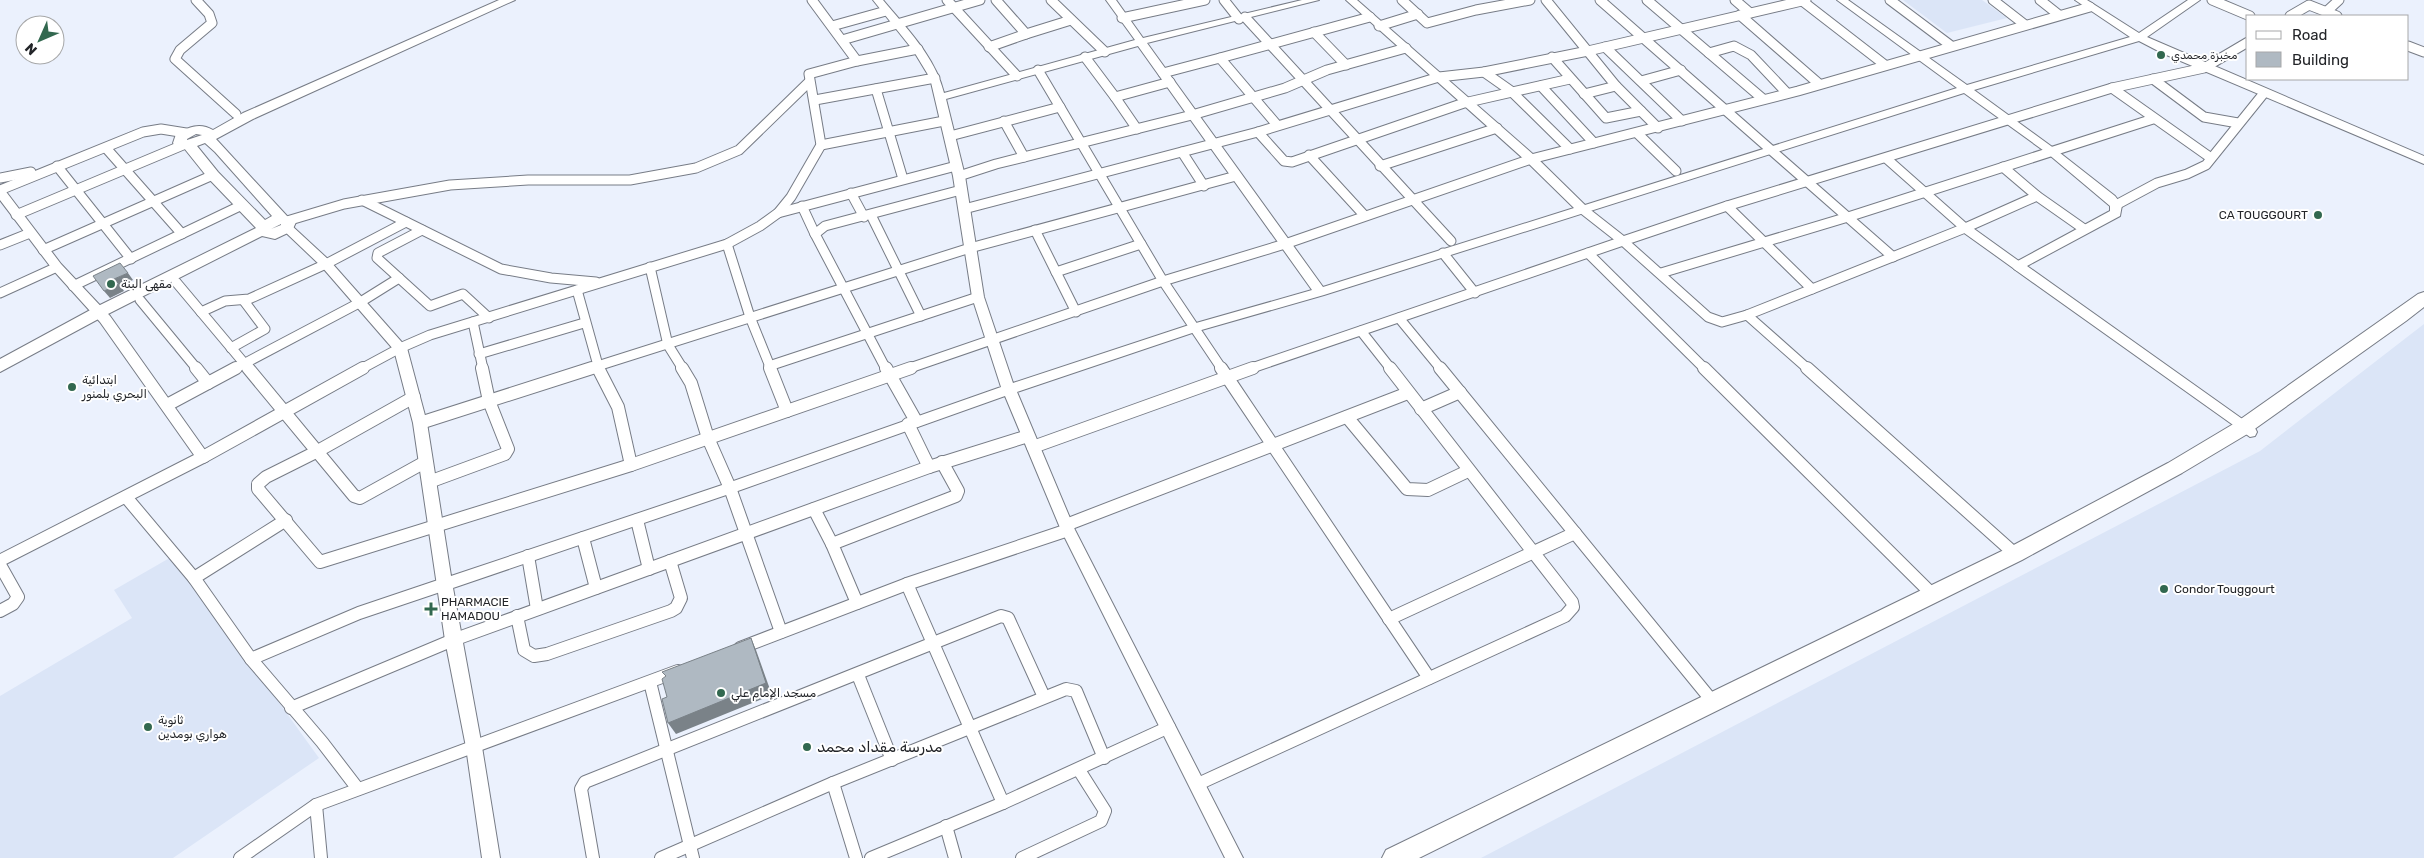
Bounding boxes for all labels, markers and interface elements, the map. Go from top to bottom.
north arrow [15,15,65,65]
legend [2246,15,2409,80]
text: Road [2292,26,2328,44]
text: N [22,39,41,58]
marker: مخبزة محمدي [2155,49,2167,61]
place label: مخبزة محمدي [2171,49,2237,63]
text: Building [2292,51,2349,69]
place label: CA TOUGGOURT [2219,208,2308,222]
marker: CA TOUGGOURT [2312,209,2324,221]
place label: مقهى البنة [121,277,172,292]
marker: مقهى البنة [105,278,117,290]
place label: ابتدائية البحري بلمنور [81,373,147,402]
marker: ابتدائية البحري بلمنور [66,381,78,393]
place label: Condor Touggourt [2174,582,2275,596]
marker: Condor Touggourt [2158,583,2170,595]
place label: PHARMACIE HAMADOU [441,595,509,623]
marker: PHARMACIE HAMADOU [425,603,437,615]
place label: مسجد الإمام علي [731,686,817,702]
marker: مسجد الإمام علي [715,687,727,699]
place label: ثانوية هواري بومدين [158,713,227,742]
marker: ثانوية هواري بومدين [142,721,154,733]
place label: مدرسة مقداد محمد [817,738,942,756]
marker: مدرسة مقداد محمد [801,741,813,753]

